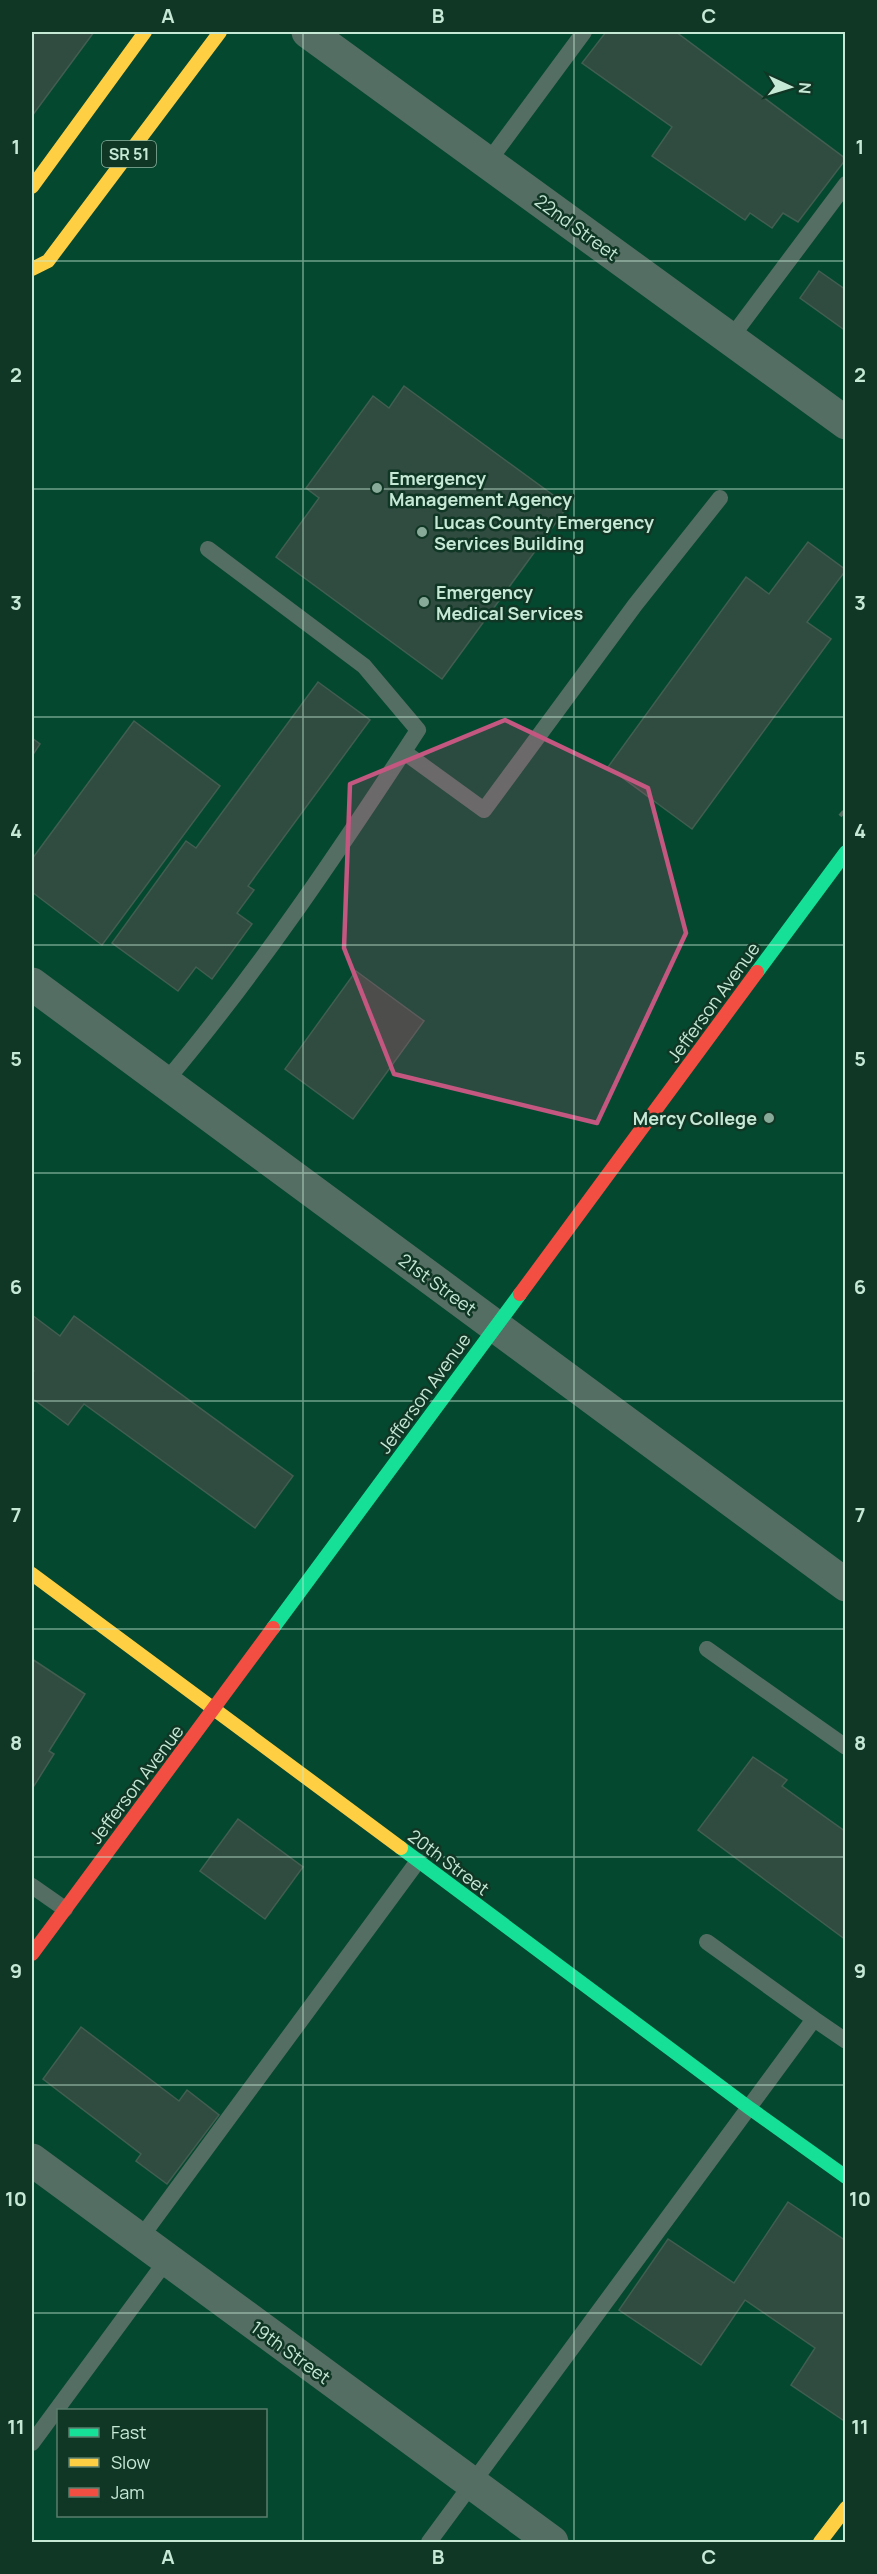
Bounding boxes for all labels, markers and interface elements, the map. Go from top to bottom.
text: A [161,2,175,29]
text: B [432,2,445,29]
text: C [702,2,716,29]
north arrow [760,57,820,117]
text: N [794,82,816,95]
text: 1 [12,133,20,160]
text: 1 [856,133,864,160]
road number: SR 51 [102,141,156,167]
street label: 22nd Street [530,188,624,266]
text: 2 [10,361,22,388]
text: 2 [854,361,866,388]
place label: Emergency Management Agency [389,466,572,511]
marker: Emergency Management Agency [370,481,384,495]
place label: Lucas County Emergency Services Building [434,510,654,555]
marker: Lucas County Emergency Services Building [415,525,429,539]
place label: Emergency Medical Services [436,580,583,625]
text: 3 [10,589,22,616]
text: 3 [854,589,866,616]
marker: Emergency Medical Services [417,595,431,609]
text: 4 [10,817,22,844]
text: 4 [854,817,866,844]
street label: Jefferson Avenue [661,937,765,1067]
text: 5 [10,1045,22,1072]
text: 5 [854,1045,866,1072]
place label: Mercy College [633,1106,757,1130]
marker: Mercy College [762,1111,776,1125]
street label: 21st Street [394,1248,482,1320]
text: 6 [10,1273,22,1300]
text: 6 [854,1273,866,1300]
street label: Jefferson Avenue [372,1328,476,1458]
text: 7 [11,1501,21,1528]
text: 7 [855,1501,865,1528]
street label: Jefferson Avenue [83,1720,189,1848]
text: 8 [10,1729,22,1756]
text: 8 [854,1729,866,1756]
street label: 20th Street [404,1824,494,1900]
text: 9 [10,1957,22,1984]
text: 9 [854,1957,866,1984]
text: 10 [5,2185,27,2212]
text: 10 [849,2185,871,2212]
street label: 19th Street [247,2315,335,2389]
legend [57,2409,267,2517]
text: 11 [7,2413,25,2440]
text: 11 [851,2413,869,2440]
text: Fast [111,2420,146,2444]
text: Slow [111,2450,151,2474]
text: Jam [111,2480,145,2504]
text: A [161,2543,175,2570]
text: B [432,2543,445,2570]
text: C [702,2543,716,2570]

